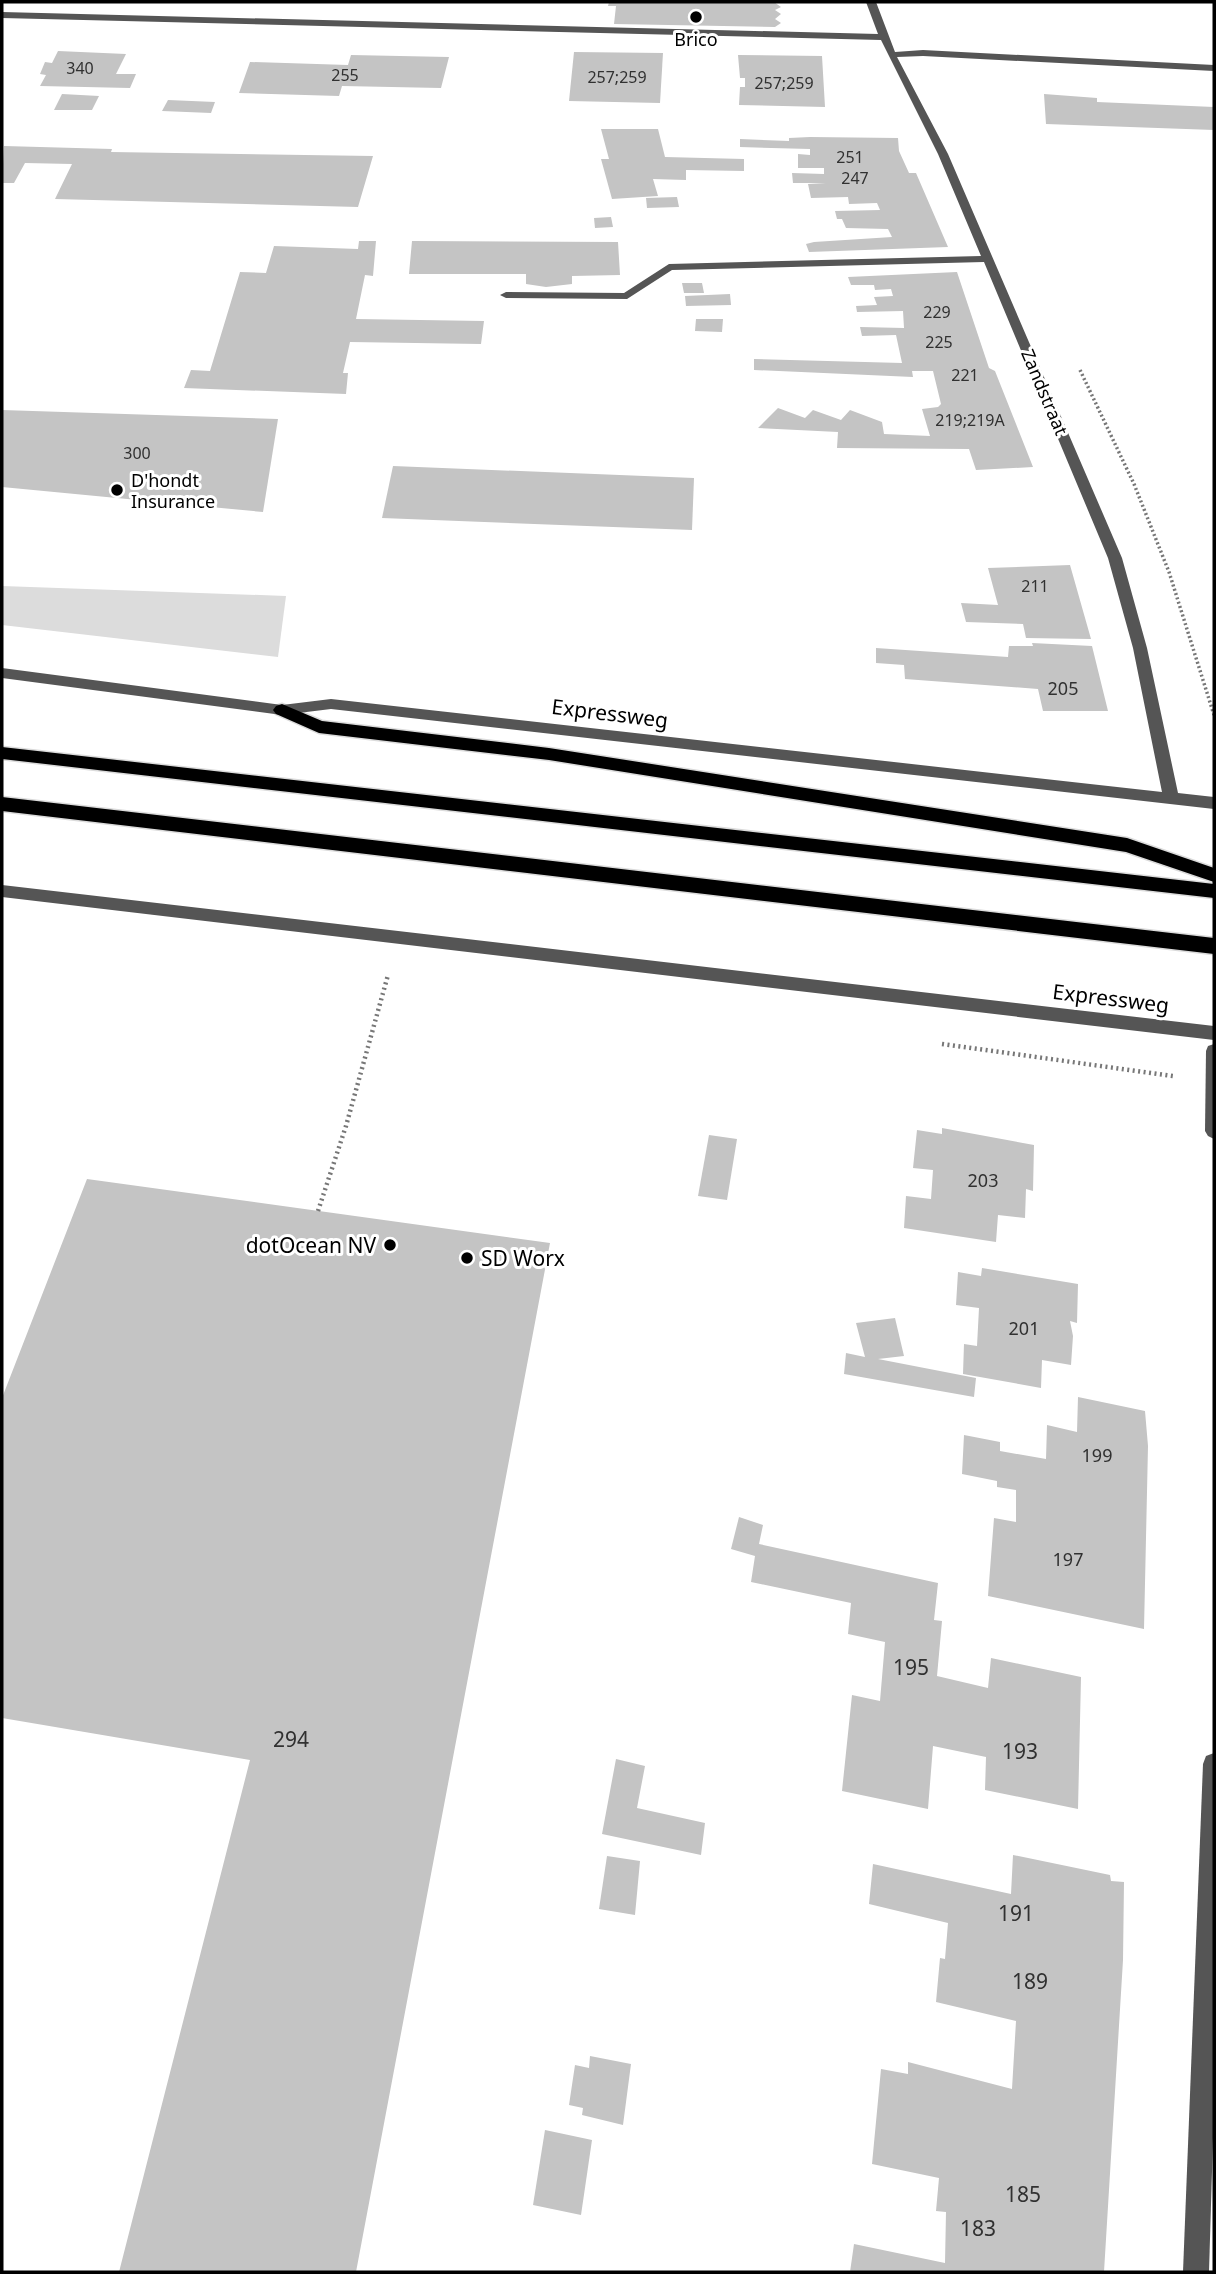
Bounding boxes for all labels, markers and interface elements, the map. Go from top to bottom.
marker: Brico [688,9,704,25]
place label: Brico [674,27,718,51]
house number: 340 [66,57,94,79]
house number: 255 [331,64,359,86]
house number: 257;259 [587,66,647,88]
house number: 257;259 [754,72,814,94]
house number: 251 [836,146,864,168]
house number: 247 [841,167,869,189]
house number: 229 [923,301,951,323]
house number: 225 [925,331,953,353]
street label: Zandstraat [1016,345,1074,439]
house number: 221 [951,364,979,386]
house number: 219;219A [935,409,1005,431]
house number: 300 [123,442,151,464]
place label: D'hondt Insurance [131,468,215,513]
marker: D'hondt Insurance [109,482,125,498]
house number: 211 [1021,575,1049,597]
house number: 205 [1048,676,1078,700]
street label: Expressweg [550,692,670,734]
street label: Expressweg [1051,977,1171,1019]
house number: 203 [968,1168,998,1192]
place label: dotOcean NV [246,1231,376,1259]
marker: dotOcean NV [382,1237,398,1253]
place label: SD Worx [481,1244,565,1272]
marker: SD Worx [459,1250,475,1266]
house number: 201 [1009,1316,1039,1340]
house number: 199 [1082,1443,1112,1467]
house number: 197 [1053,1547,1083,1571]
house number: 195 [893,1653,929,1681]
house number: 294 [273,1725,309,1753]
house number: 193 [1002,1737,1038,1765]
house number: 191 [998,1899,1034,1927]
house number: 189 [1012,1967,1048,1995]
house number: 185 [1005,2180,1041,2208]
house number: 183 [960,2214,996,2242]

